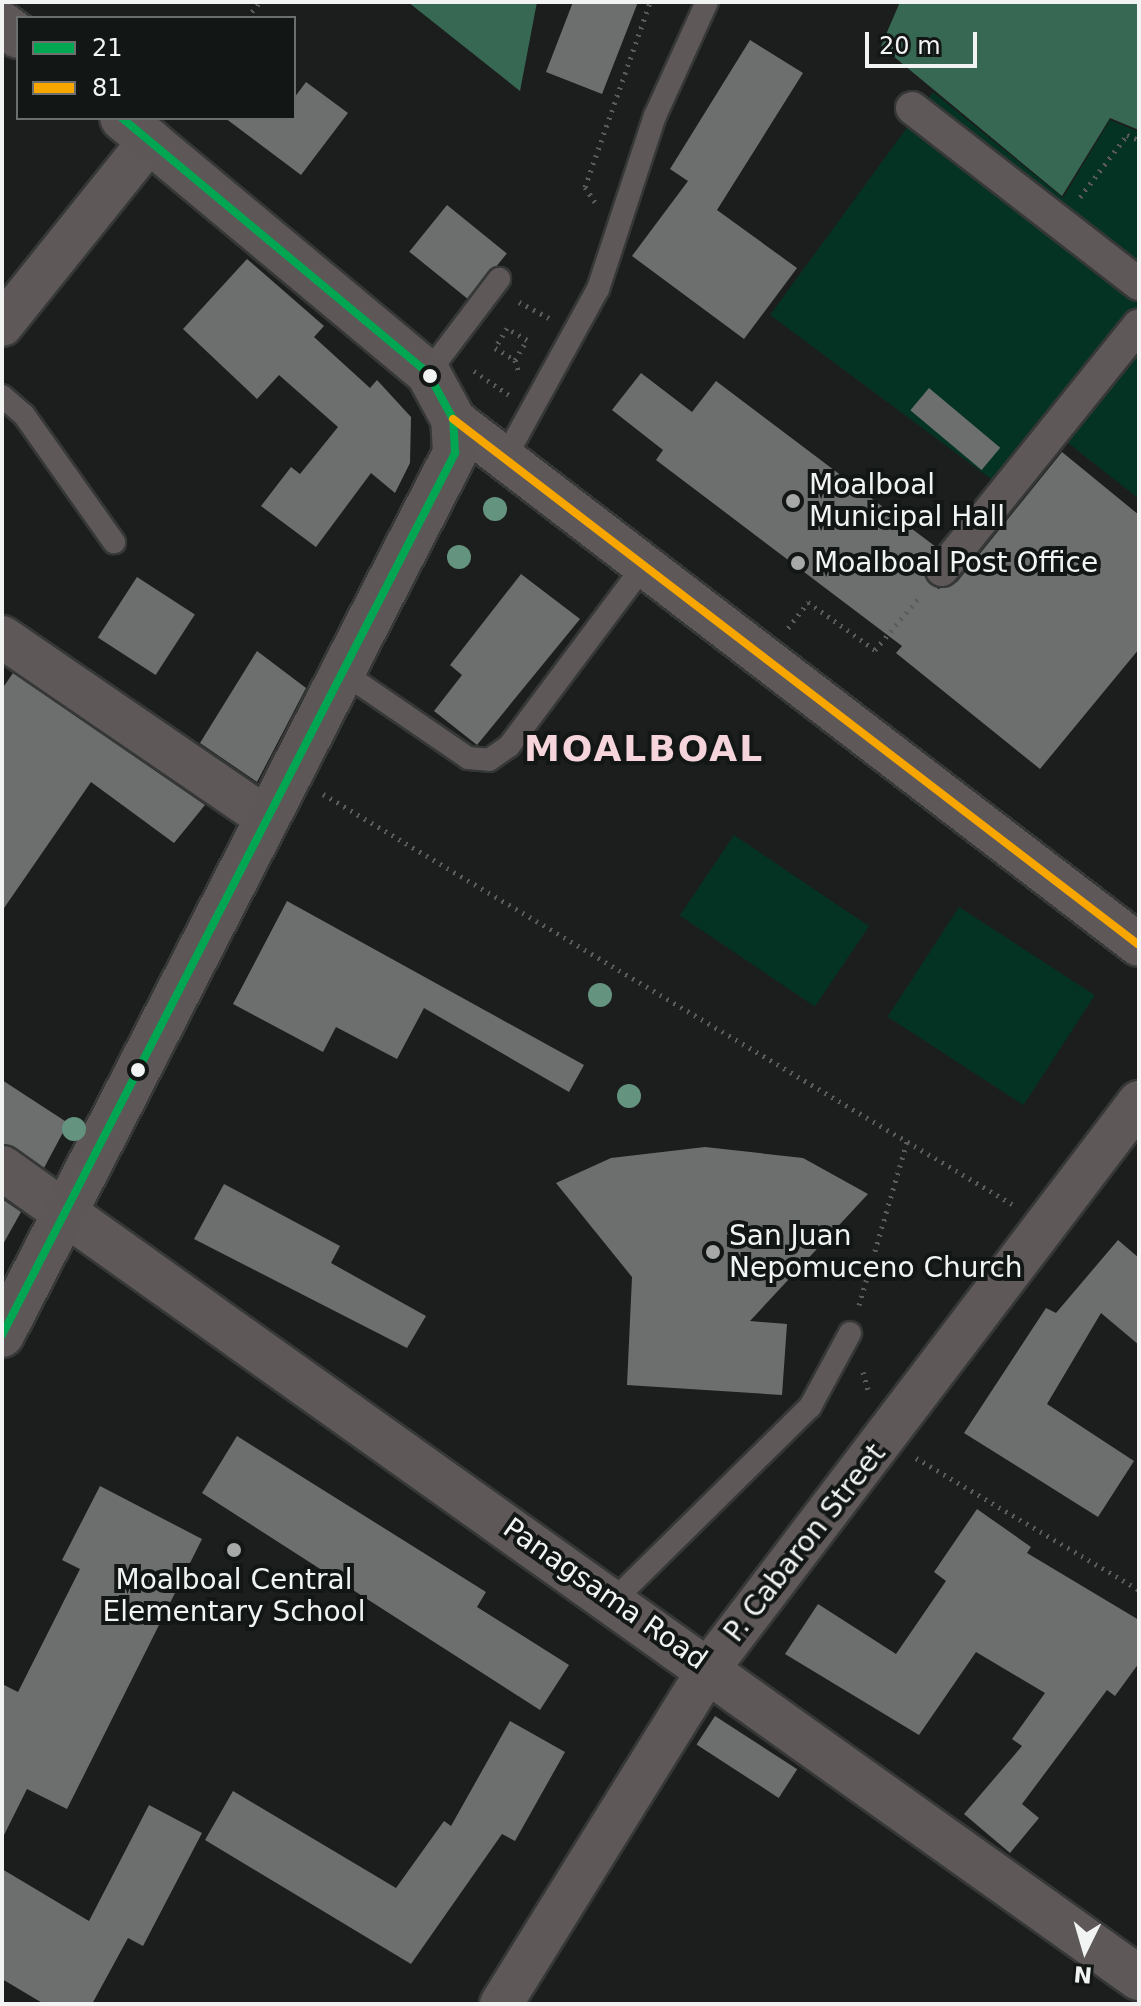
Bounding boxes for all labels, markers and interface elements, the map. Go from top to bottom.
legend [16,16,296,120]
scale bar [869,16,981,66]
text: 20 m [879,32,941,60]
text: 21 [92,34,123,62]
text: 81 [92,74,123,102]
unlabelled marker [422,368,438,384]
place label: Moalboal Municipal Hall [809,468,1005,534]
marker: Moalboal Municipal Hall [784,492,802,510]
place label: Moalboal Post Office [814,546,1098,580]
marker: Moalboal Post Office [789,554,807,572]
district label: MOALBOAL [524,727,764,771]
unlabelled marker [130,1062,146,1078]
place label: San Juan Nepomuceno Church [729,1219,1023,1285]
marker: San Juan Nepomuceno Church [704,1243,722,1261]
street label: P. Cabaron Street [717,1437,893,1649]
street label: Panagsama Road [497,1511,713,1677]
marker: Moalboal Central Elementary School [225,1541,243,1559]
place label: Moalboal Central Elementary School [102,1563,366,1629]
north arrow [1045,1910,1125,1990]
text: N [1073,1961,1093,1988]

